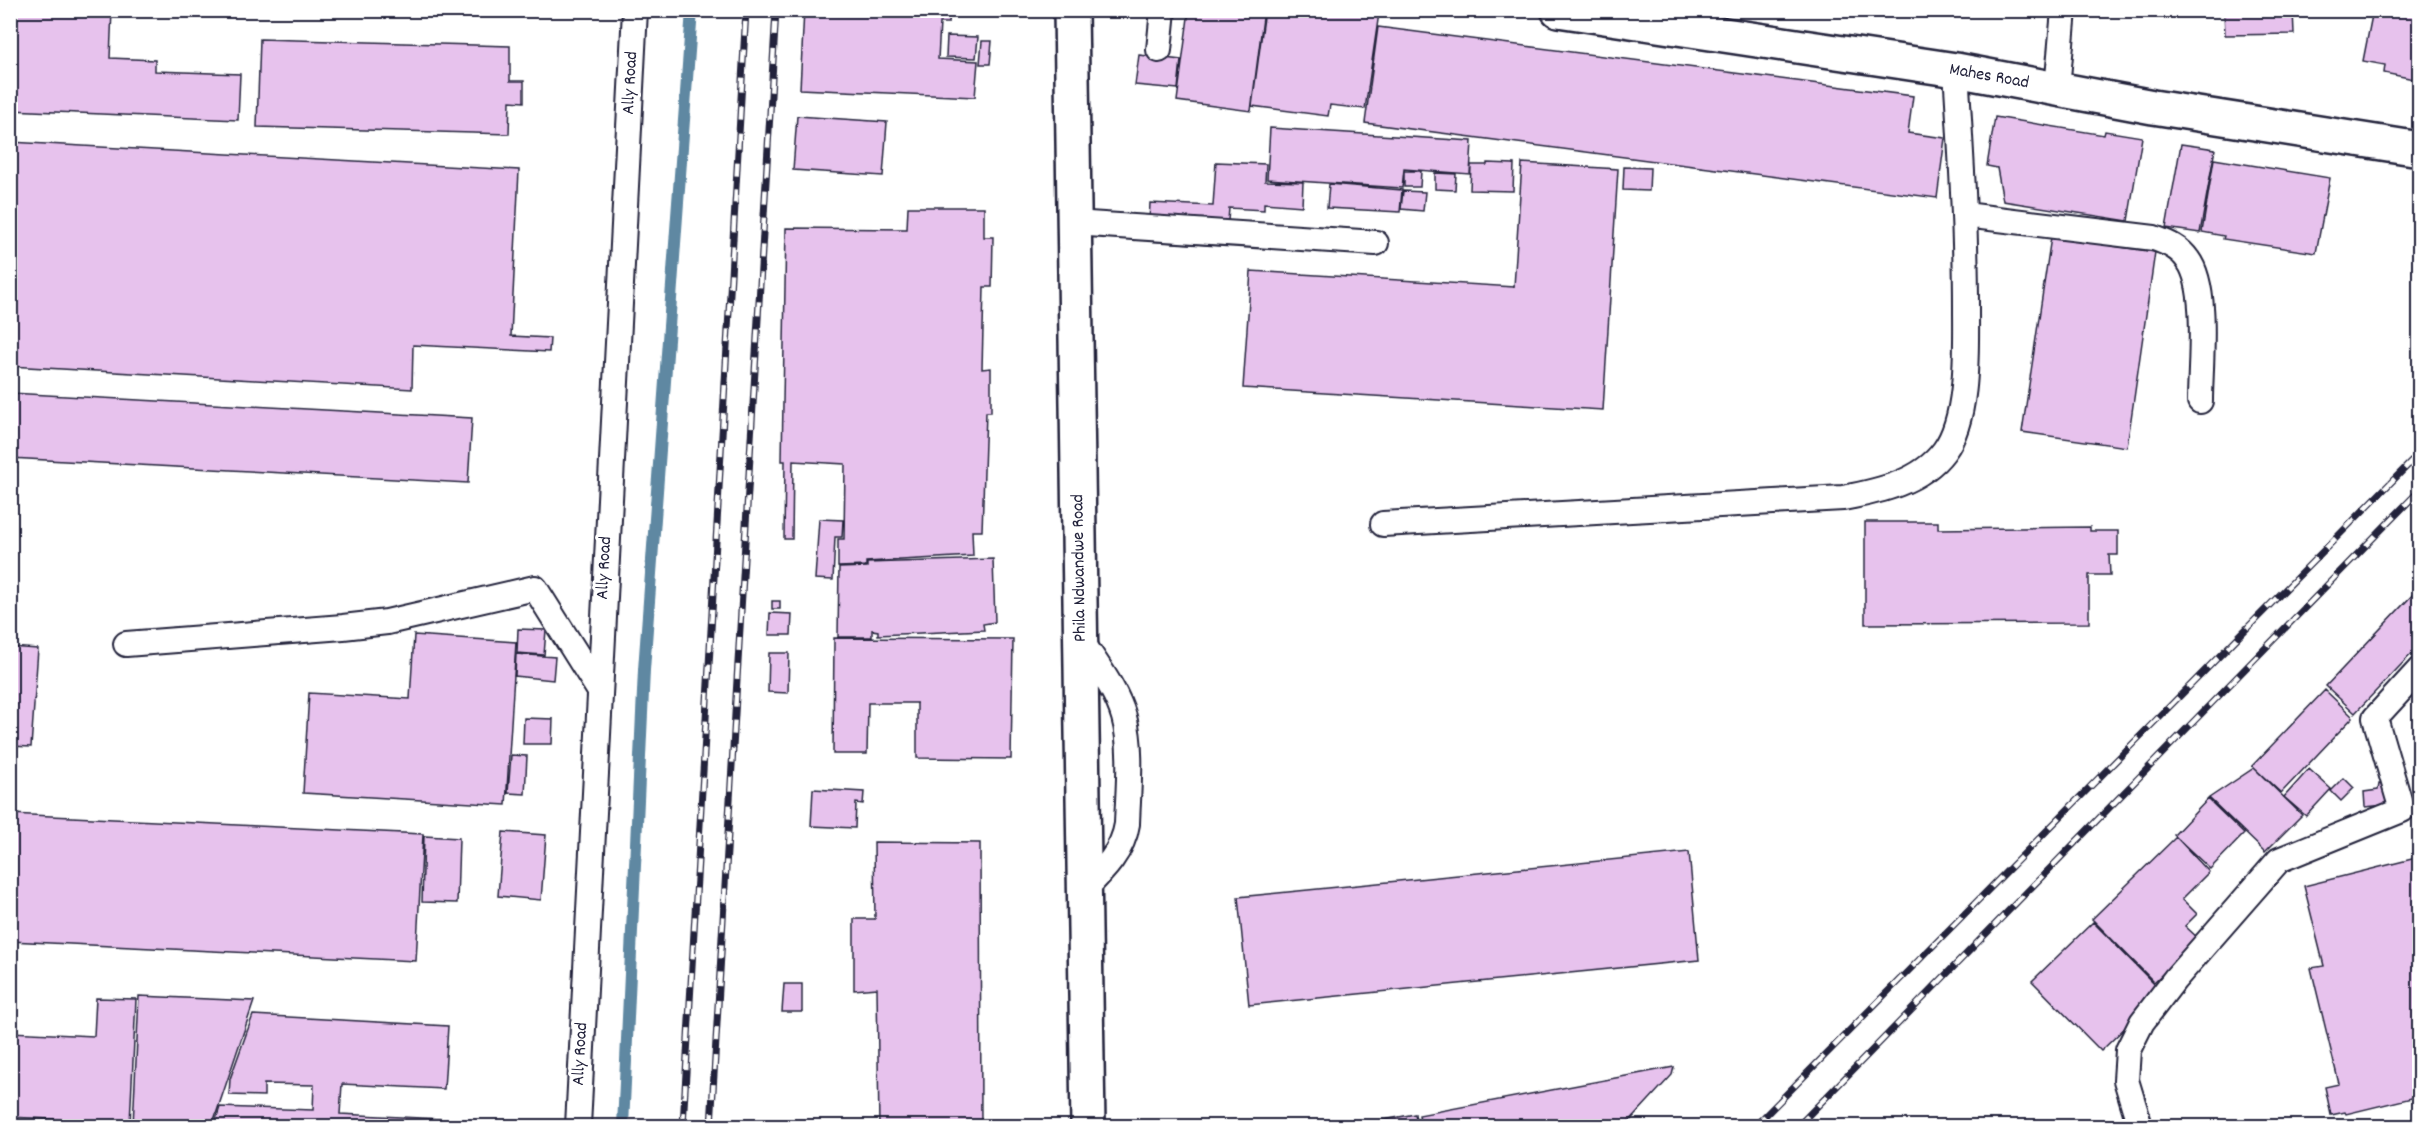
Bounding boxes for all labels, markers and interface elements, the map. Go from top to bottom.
street label: Ally Road [617,51,645,115]
street label: Mahes Road [1947,58,2031,96]
street label: Phila Ndwandwe Road [1066,494,1094,642]
street label: Ally Road [591,536,619,600]
street label: Ally Road [567,1022,595,1086]

